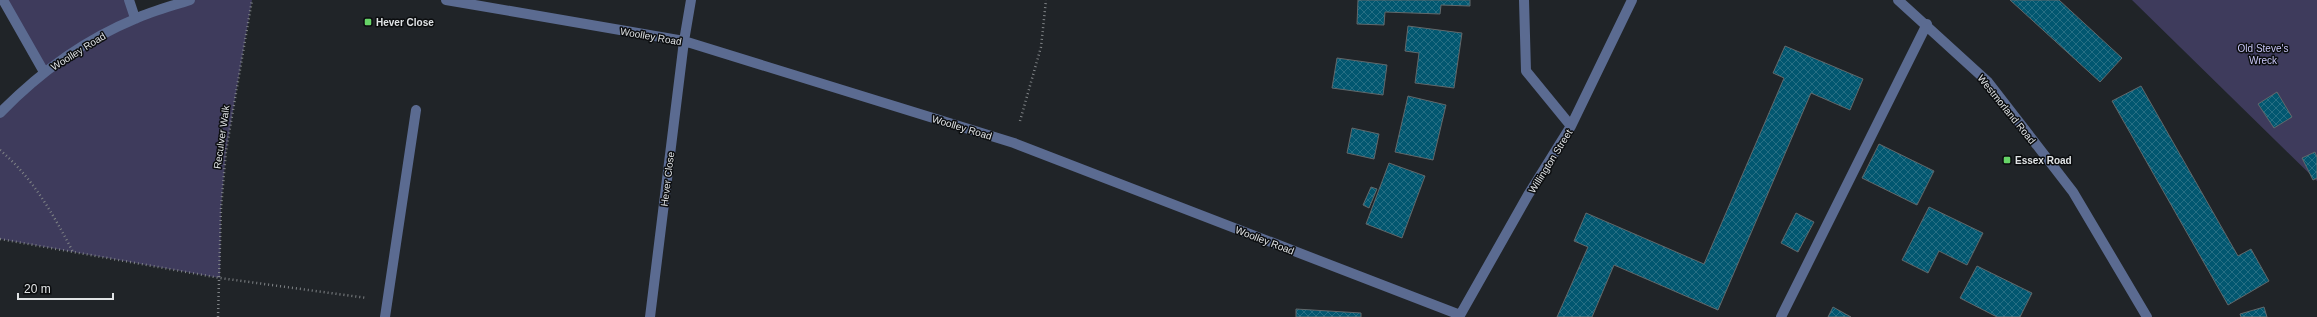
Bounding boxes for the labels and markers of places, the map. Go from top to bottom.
marker: Hever Close [363,17,373,27]
place label: Hever Close [376,17,434,28]
marker: Essex Road [2002,155,2012,165]
place label: Essex Road [2015,155,2072,166]

